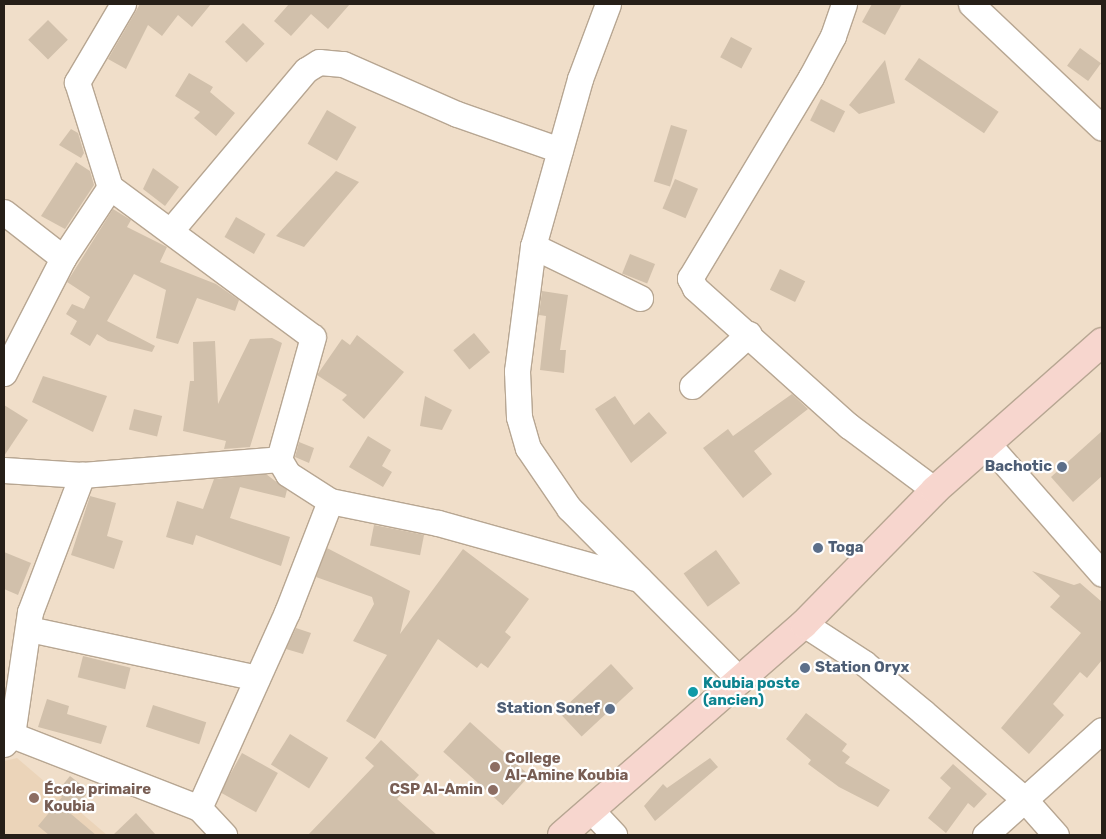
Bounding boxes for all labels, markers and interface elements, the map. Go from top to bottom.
place label: Bachotic [985,458,1052,476]
marker: Bachotic [1056,461,1068,473]
place label: Toga [828,539,864,557]
marker: Toga [812,542,824,554]
place label: Station Oryx [815,659,909,677]
marker: Station Oryx [799,662,811,674]
place label: Koubia poste (ancien) [703,674,800,709]
marker: Koubia poste (ancien) [687,686,699,698]
place label: Station Sonef [497,700,600,718]
marker: Station Sonef [604,703,616,715]
place label: College Al-Amine Koubia [505,749,628,784]
marker: College Al-Amine Koubia [489,761,501,773]
place label: École primaire Koubia [44,780,151,815]
place label: CSP Al-Amin [389,781,483,799]
marker: CSP Al-Amin [487,784,499,796]
marker: École primaire Koubia [28,792,40,804]

